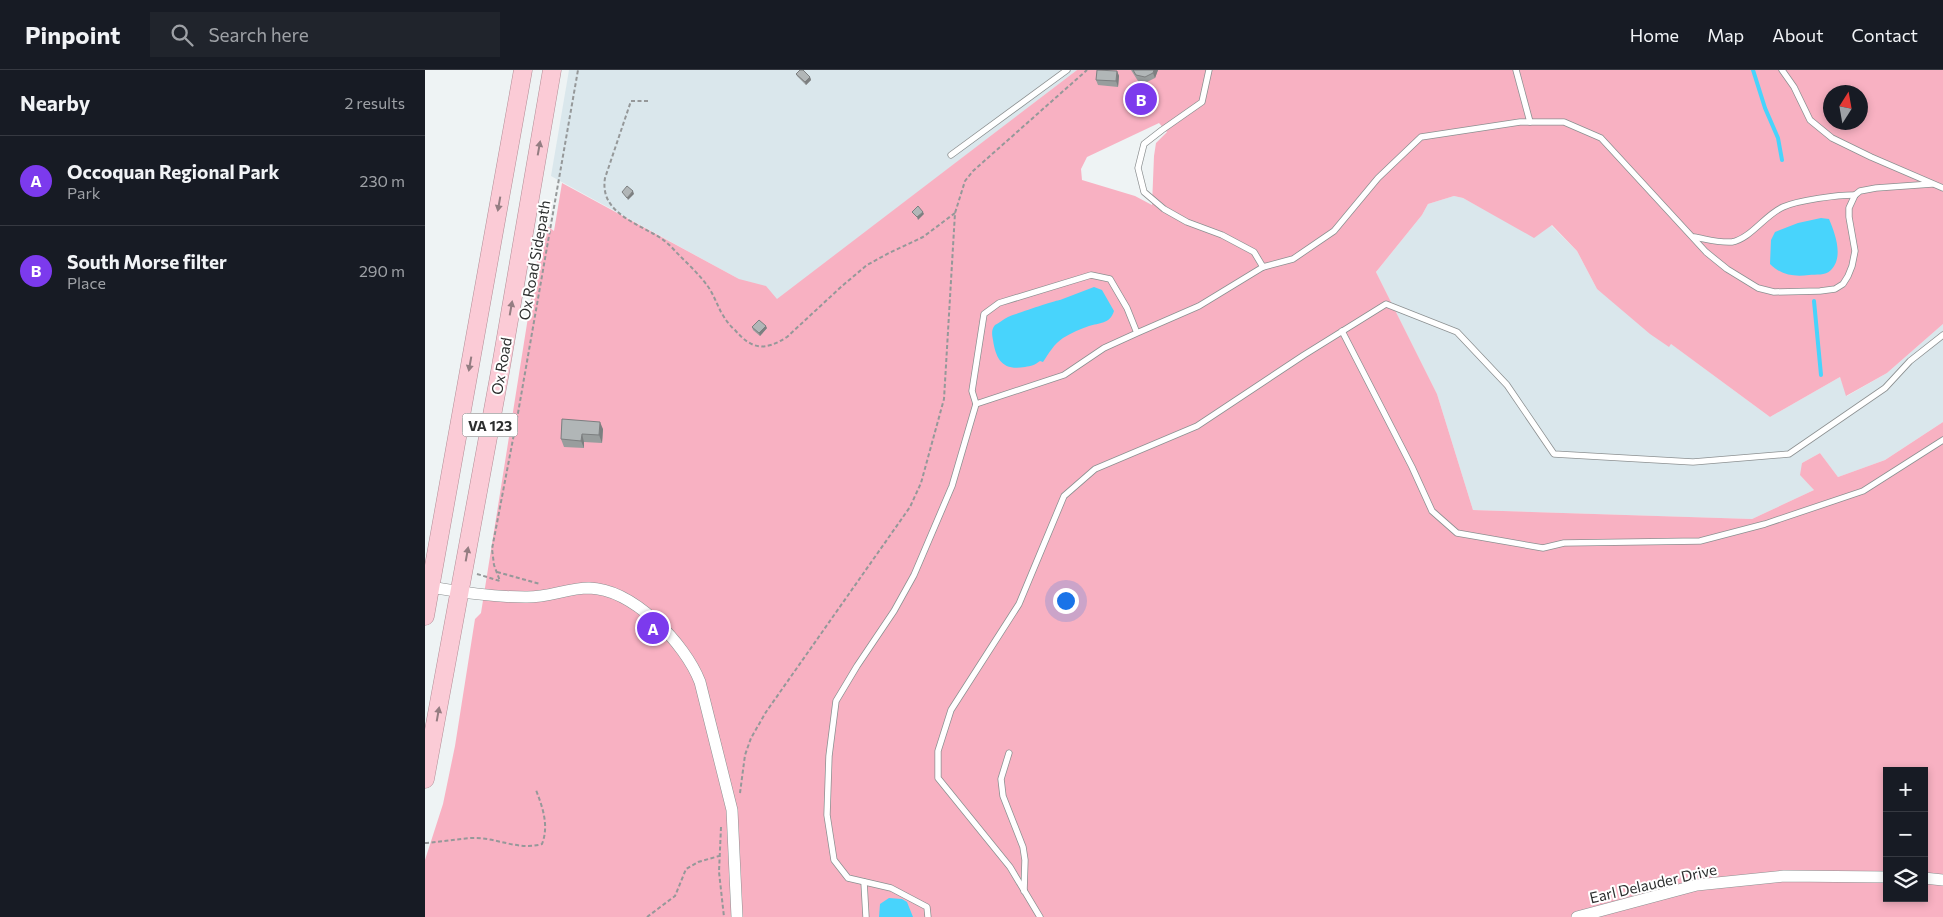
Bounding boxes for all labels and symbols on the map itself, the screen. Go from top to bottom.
pin: B [1125,80,1157,118]
north arrow [1823,85,1868,130]
one-way arrow [535,140,543,156]
one-way arrow [495,196,503,212]
street label: Ox Road Sidepath [515,199,553,321]
one-way arrow [507,300,515,316]
street label: Ox Road [487,336,515,396]
one-way arrow [466,356,474,372]
road number: VA 123 [463,414,517,436]
one-way arrow [463,546,471,562]
your location [1053,588,1079,614]
pin: A [637,609,669,647]
one-way arrow [435,706,443,722]
street label: Earl Delauder Drive [1588,860,1718,906]

